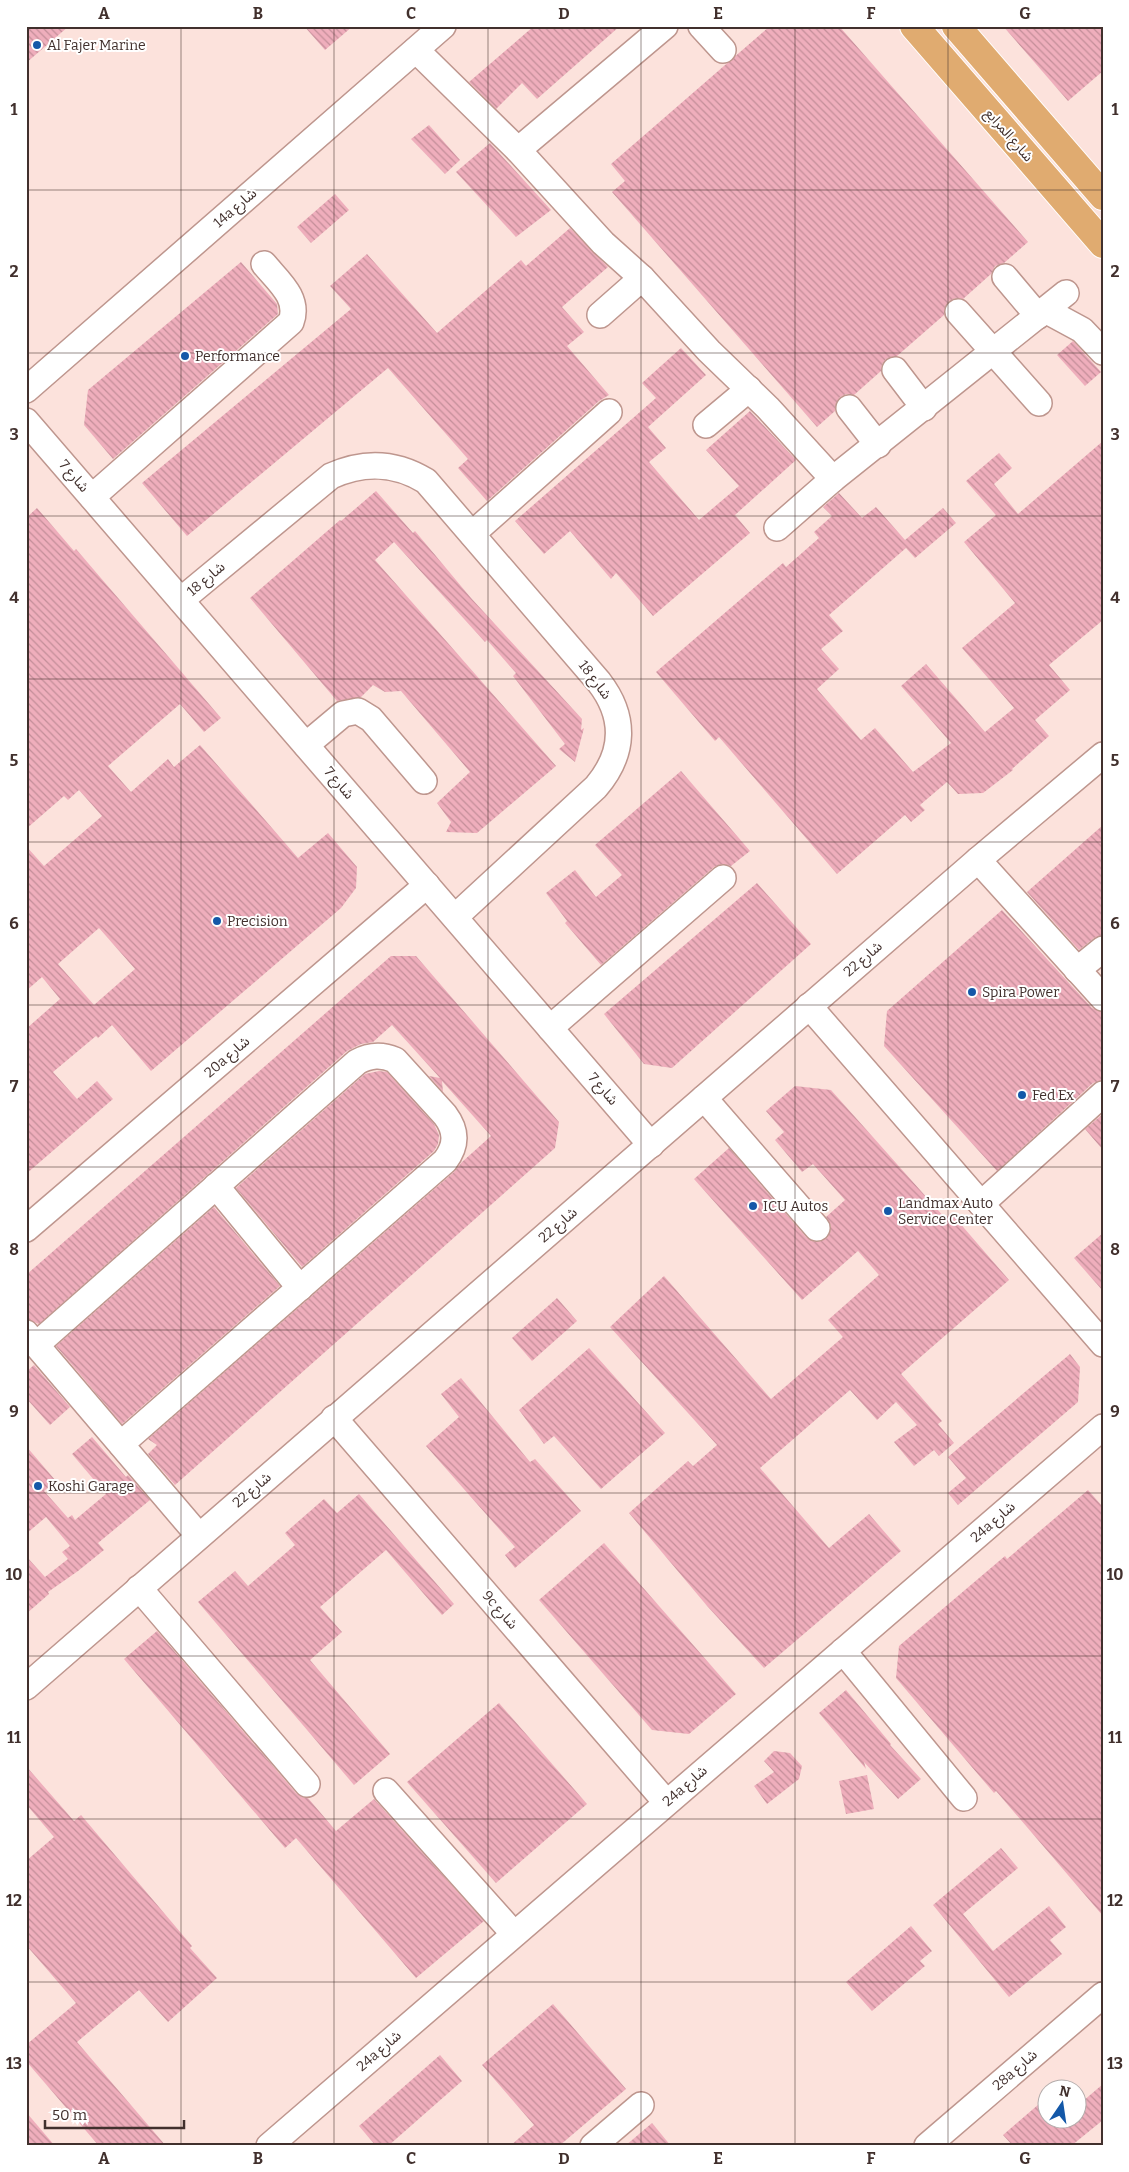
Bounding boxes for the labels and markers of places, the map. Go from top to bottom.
place label: Al Fajer Marine [47,37,146,54]
marker: Al Fajer Marine [31,39,43,51]
place label: Performance [195,348,280,365]
marker: Performance [179,350,191,362]
place label: Precision [227,913,288,930]
marker: Precision [211,915,223,927]
place label: Spira Power [982,984,1059,1001]
marker: Spira Power [966,986,978,998]
place label: Fed Ex [1032,1087,1074,1104]
marker: Fed Ex [1016,1089,1028,1101]
place label: Landmax Auto Service Center [898,1195,993,1228]
place label: ICU Autos [763,1198,828,1215]
marker: ICU Autos [747,1200,759,1212]
marker: Landmax Auto Service Center [882,1205,894,1217]
place label: Koshi Garage [48,1478,134,1495]
marker: Koshi Garage [32,1480,44,1492]

